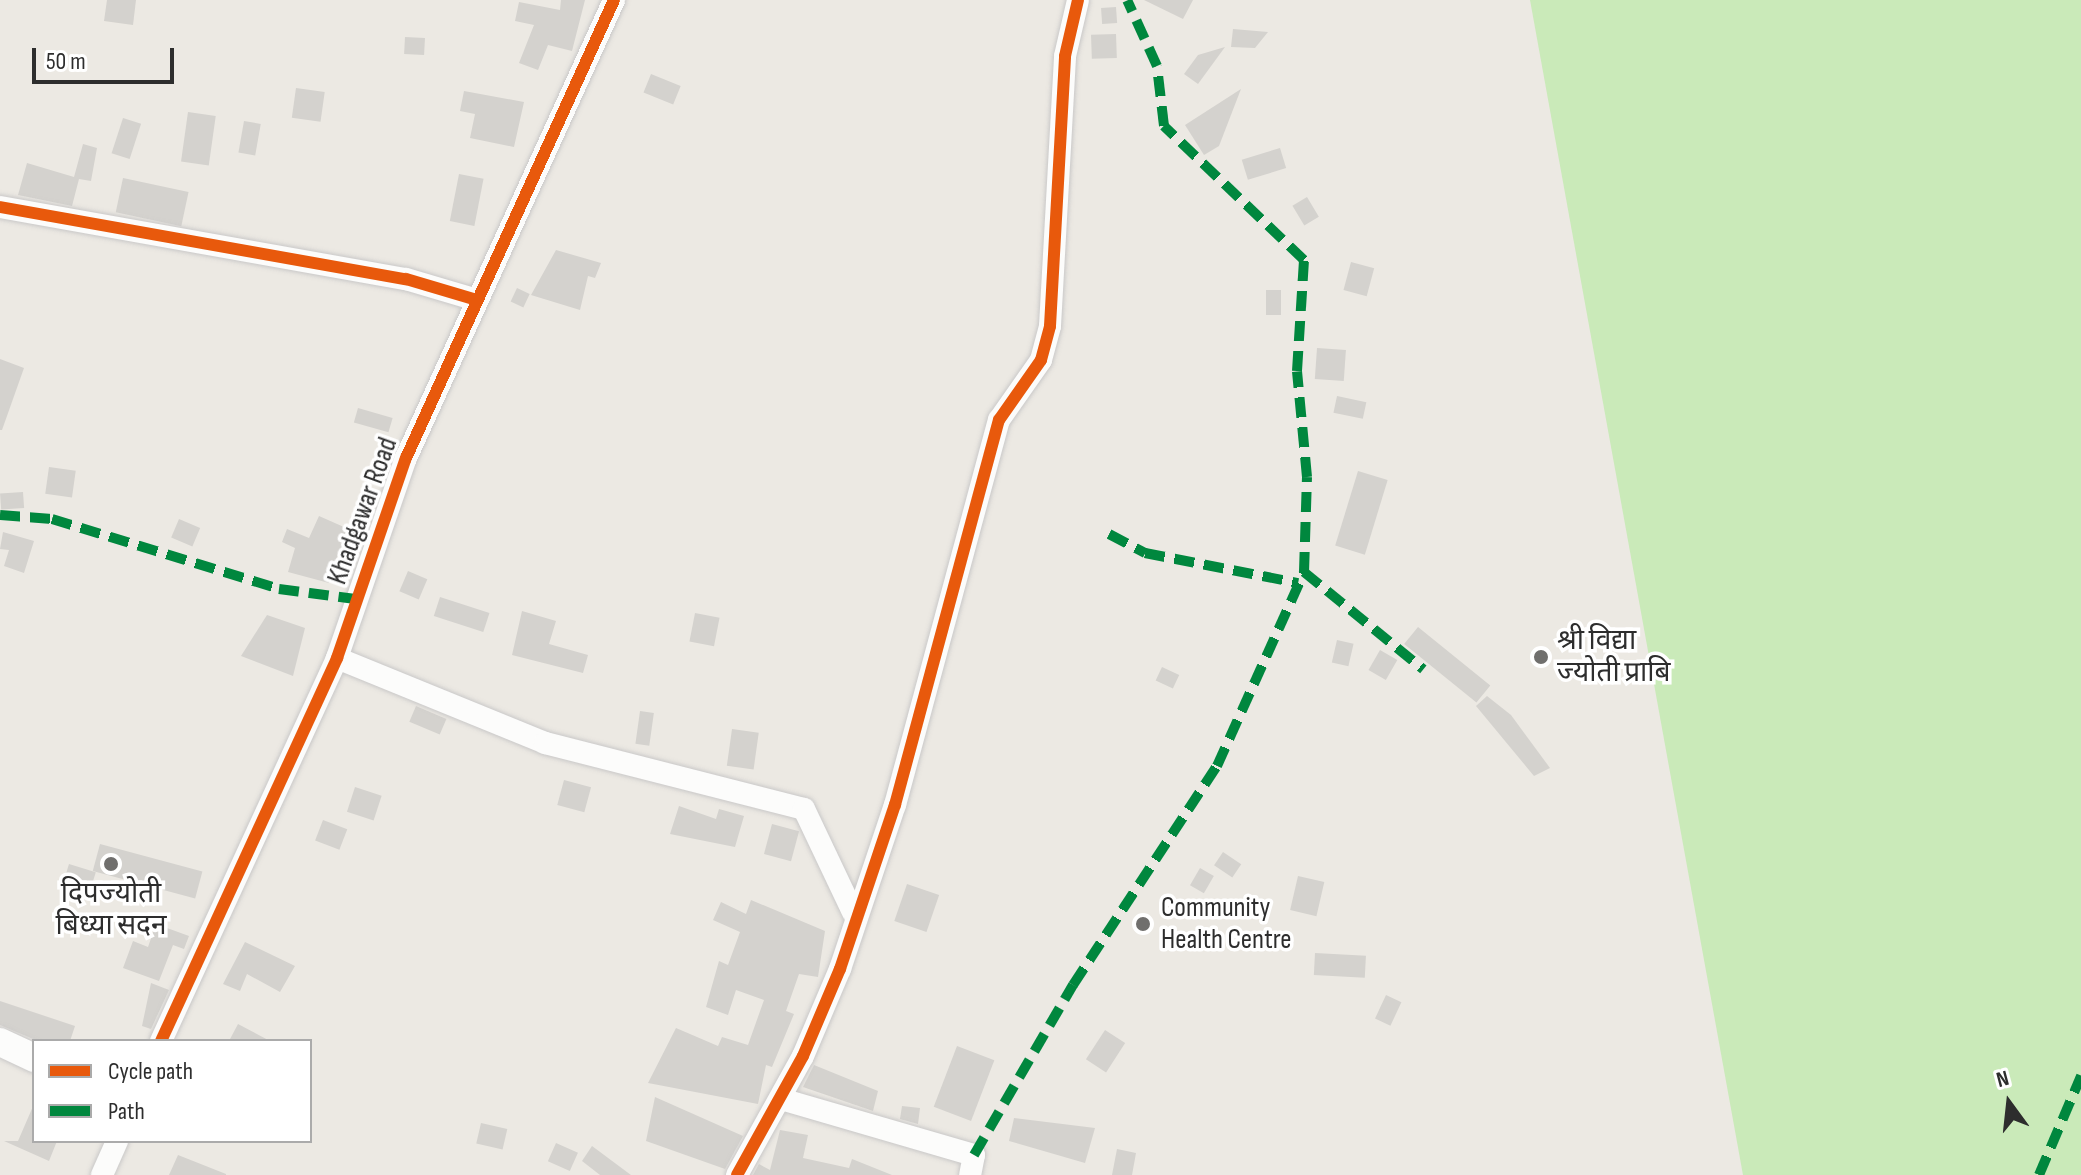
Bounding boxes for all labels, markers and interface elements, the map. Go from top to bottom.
scale bar [36,32,178,82]
text: 50 m [46,47,86,76]
street label: Khadgawar Road [321,433,405,589]
place label: श्री विद्या ज्योती प्राबि [1557,624,1671,690]
marker: श्री विद्या ज्योती प्राबि [1532,648,1550,666]
marker: दिपज्योती बिध्या सदन [102,855,120,873]
place label: दिपज्योती बिध्या सदन [55,877,167,943]
place label: Community Health Centre [1161,891,1292,957]
marker: Community Health Centre [1132,913,1154,935]
legend [32,1039,312,1143]
text: Cycle path [108,1057,193,1086]
north arrow [1969,1063,2049,1143]
text: N [1993,1065,2012,1094]
text: Path [108,1097,145,1126]

